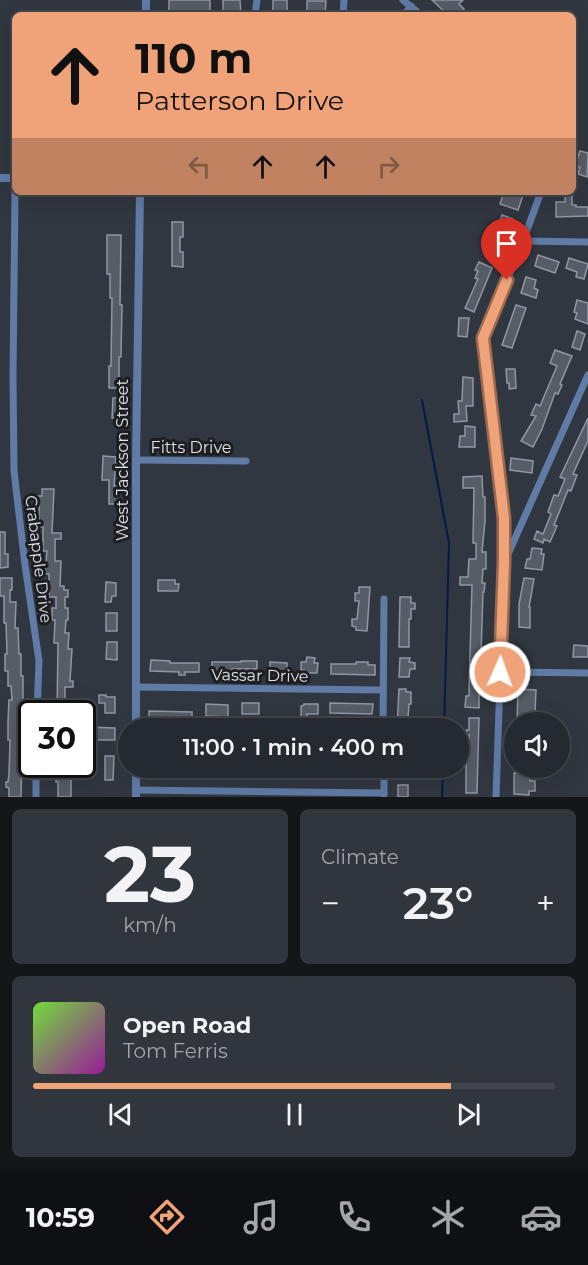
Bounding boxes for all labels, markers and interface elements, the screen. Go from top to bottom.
text: 110 m [135,32,252,84]
icon: ahead [36,36,114,114]
text: Patterson Drive [135,84,344,117]
icon: left [183,150,216,183]
icon: ahead [246,150,279,183]
icon: ahead [309,150,342,183]
icon: right [372,150,405,183]
pin [481,218,532,280]
icon: arrive [490,227,523,260]
street label: West Jackson Street [113,379,132,541]
street label: Fitts Drive [151,438,231,457]
street label: Crabapple Drive [21,494,56,624]
position arrow [468,640,532,704]
street label: Vassar Drive [211,665,309,686]
speed limit sign: 30 [18,700,96,778]
map controls [504,712,570,778]
button: sound [504,712,570,778]
text: 11:00 · 1 min · 400 m [183,734,404,761]
text: 23 [104,826,196,922]
text: Climate [321,845,399,869]
text: 23° [403,875,473,930]
text: − [321,883,340,923]
text: + [536,883,555,923]
text: km/h [123,913,177,937]
text: Open Road [123,1012,251,1039]
text: Tom Ferris [123,1039,228,1063]
icon: previous [104,1098,137,1131]
icon: pause [278,1098,311,1131]
icon: next [452,1098,485,1131]
icon: directions [146,1196,188,1238]
icon: music [240,1196,282,1238]
icon: phone [333,1196,375,1238]
icon: climate [427,1196,469,1238]
icon: car [520,1196,562,1238]
text: 10:59 [26,1201,95,1234]

